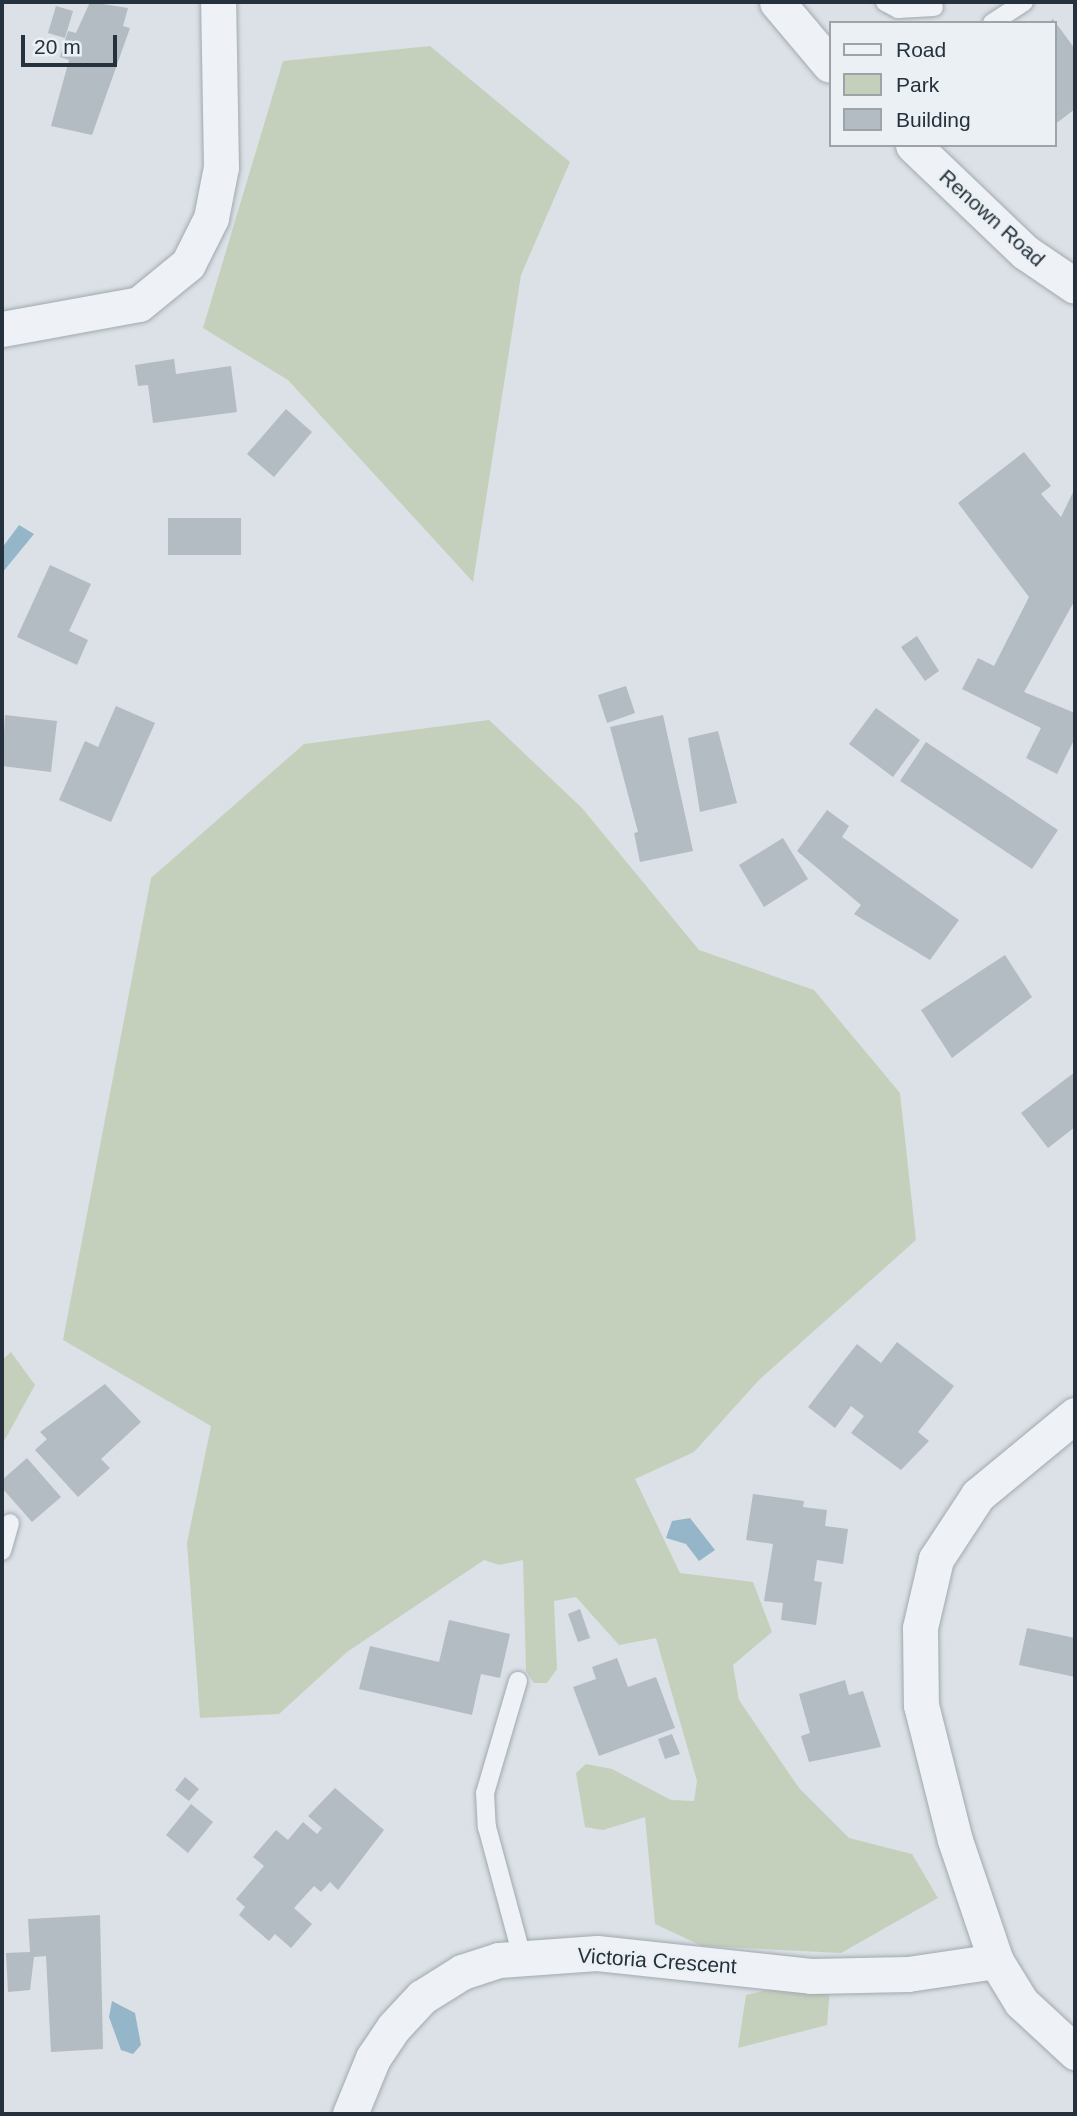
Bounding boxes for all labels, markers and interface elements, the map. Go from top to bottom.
scale bar [24,21,121,65]
legend [828,21,1056,147]
text: 20 m [34,35,81,58]
text: Road [896,38,946,61]
text: Park [896,73,939,96]
text: Building [896,108,971,131]
street label: Renown Road [934,164,1050,272]
street label: Victoria Crescent [577,1943,737,1979]

